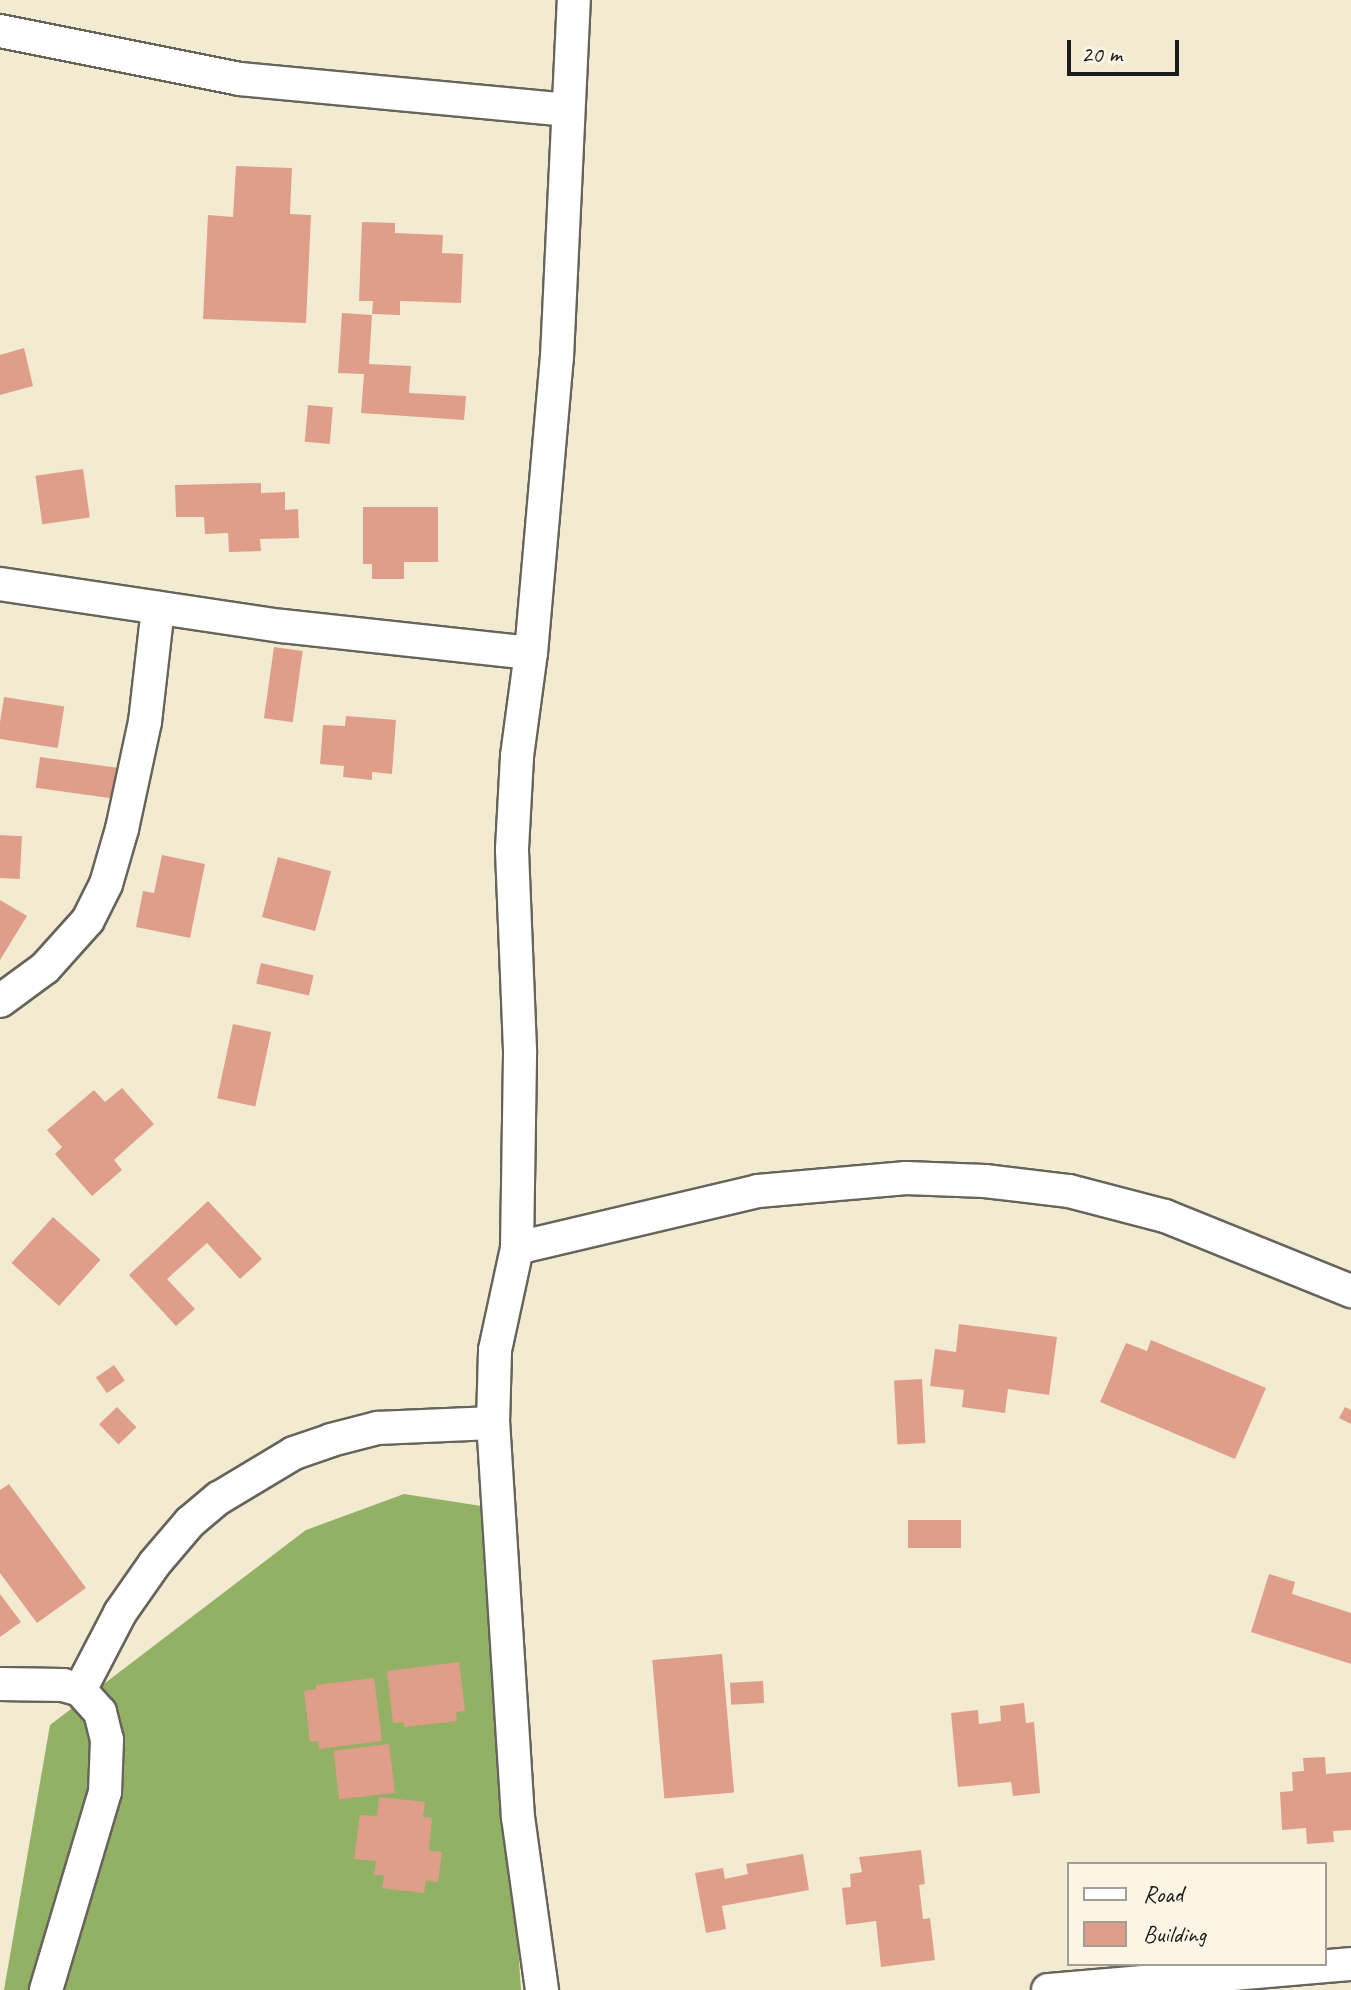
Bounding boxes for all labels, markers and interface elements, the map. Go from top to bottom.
scale bar [1071,24,1183,74]
text: 20 m [1081,39,1122,69]
legend [1067,1862,1327,1966]
text: Road [1143,1879,1183,1909]
text: Building [1143,1919,1206,1949]

